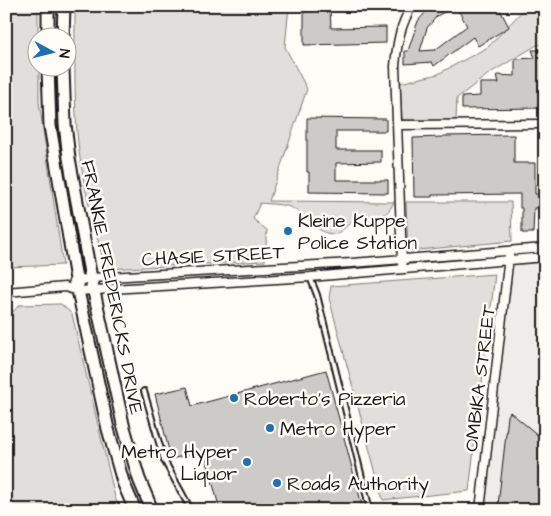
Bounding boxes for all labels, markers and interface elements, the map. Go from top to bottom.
north arrow [28,28,78,78]
text: N [53,48,74,59]
street label: FRANKIE FREDERICKS DRIVE [74,158,149,417]
place label: Kleine Kuppe Police Station [298,208,417,257]
marker: Kleine Kuppe Police Station [282,225,294,237]
street label: CHASIE STREET [141,239,285,274]
street label: OMBIKA STREET [458,303,503,453]
place label: Roberto's Pizzeria [244,386,406,413]
marker: Roberto's Pizzeria [228,392,240,404]
place label: Metro Hyper [280,416,396,444]
marker: Metro Hyper [264,422,276,434]
place label: Metro Hyper Liquor [121,439,238,488]
marker: Metro Hyper Liquor [241,456,253,468]
place label: Roads Authority [287,471,429,499]
marker: Roads Authority [271,477,283,489]

